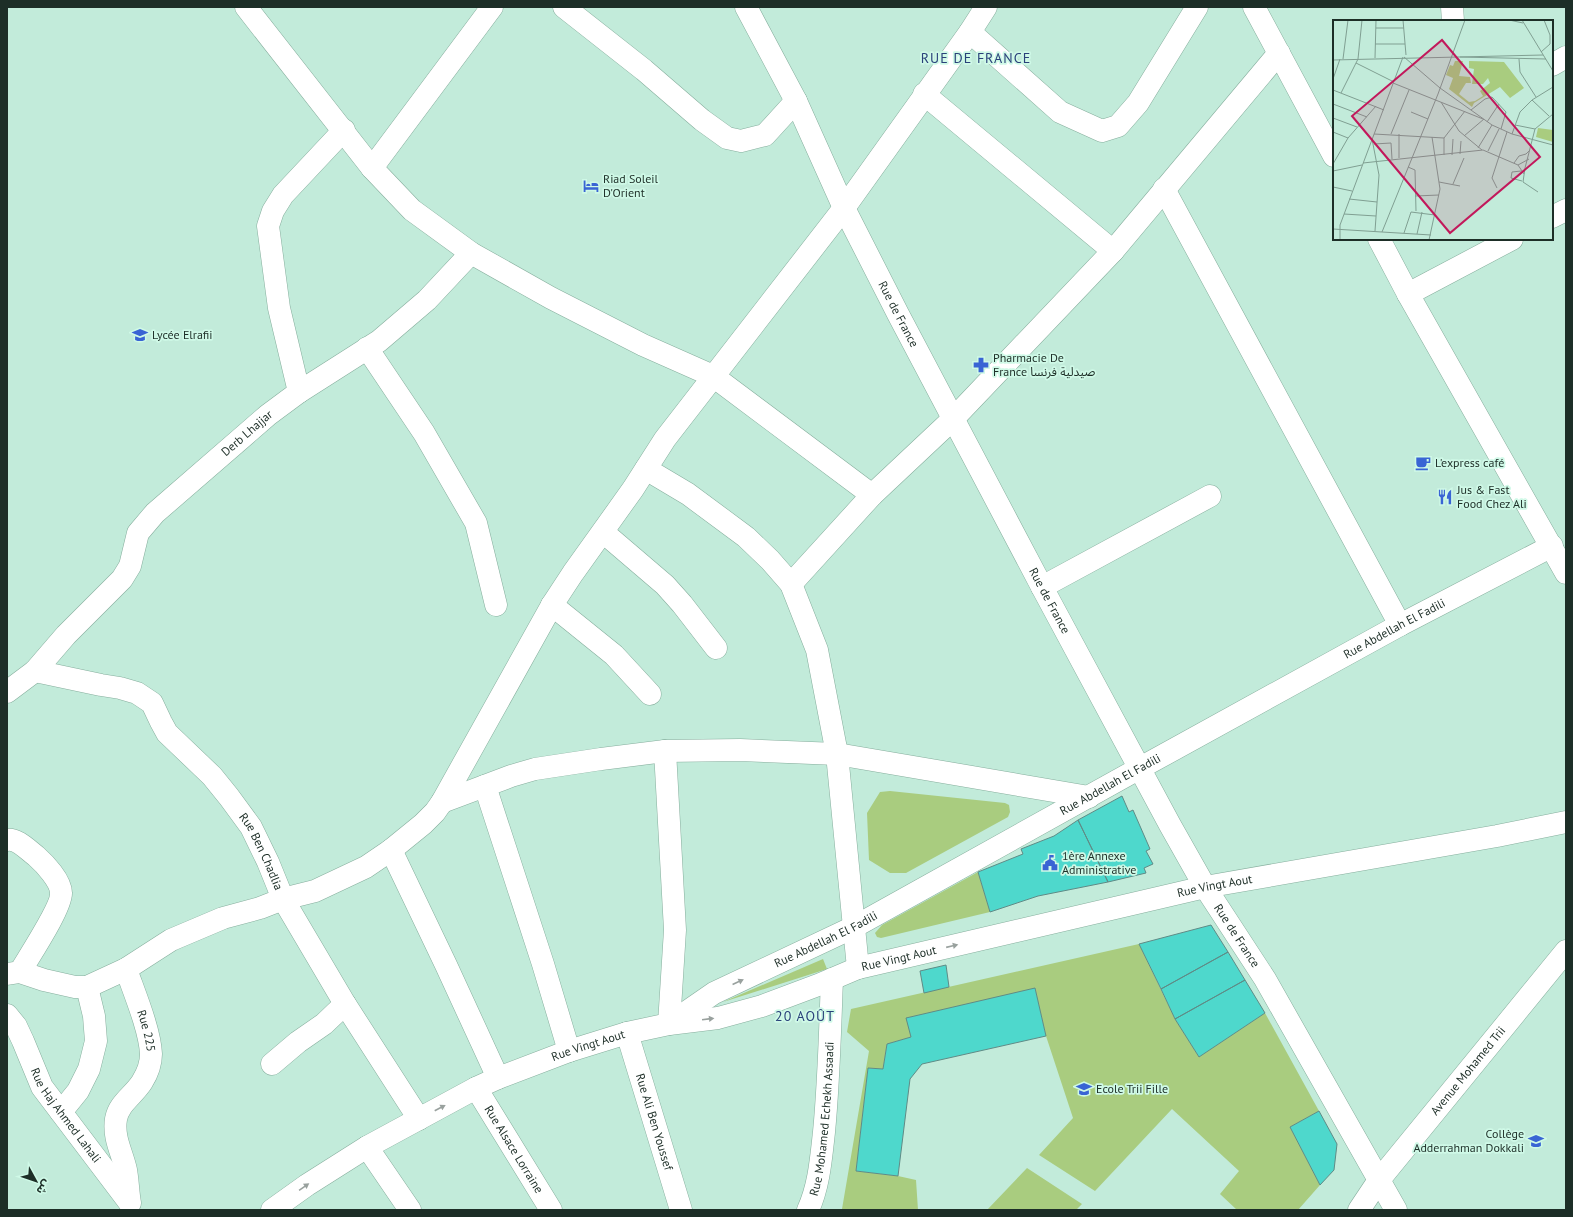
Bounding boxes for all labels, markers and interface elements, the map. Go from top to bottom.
inset map [1333,20,1553,240]
district label: RUE DE FRANCE [921,49,1031,67]
place label: Riad Soleil D'Orient [603,171,659,200]
hotel icon: Riad Soleil D'Orient [582,177,600,195]
street label: Rue de France [875,278,922,350]
school or university icon: Lycée Elrafii [131,326,149,344]
place label: Lycée Elrafii [152,327,213,342]
place label: Pharmacie De France صيدلية فرنسا [993,350,1095,379]
pharmacy icon: Pharmacie De France صيدلية فرنسا [972,356,990,374]
street label: Derb Lhajjar [218,406,275,459]
cafe icon: L'express café [1414,454,1432,472]
place label: L'express café [1435,455,1504,470]
place label: Jus & Fast Food Chez Ali [1456,482,1527,511]
restaurant icon: Jus & Fast Food Chez Ali [1436,488,1454,506]
street label: Rue de France [1026,565,1074,636]
street label: Rue Abdellah El Fadili [1341,595,1447,662]
street label: Rue Abdellah El Fadili [1057,750,1163,818]
street label: Rue Ben Chadlia [236,810,287,892]
place label: 1ère Annexe Administrative [1062,848,1136,877]
public building icon: 1ère Annexe Administrative [1041,854,1059,872]
street label: Rue Vingt Aout [1175,871,1253,900]
street label: Rue de France [1211,901,1263,970]
street label: Rue Abdellah El Fadili [772,908,880,971]
street label: Rue Vingt Aout [860,942,938,974]
one-way arrow [946,942,959,948]
one-way arrow [732,979,744,985]
district label: 20 AOÛT [775,1007,835,1025]
street label: Rue 225 [134,1008,159,1052]
one-way arrow [702,1016,714,1022]
street label: Avenue Mohamed Trii [1427,1023,1508,1118]
street label: Rue Vingt Aout [549,1026,627,1064]
street label: Rue Mohamed Echekh Assaadi [806,1041,837,1198]
street label: Rue Haj Ahmed Lahali [28,1065,105,1165]
street label: Rue Ali Ben Youssef [633,1071,677,1173]
school or university icon: Ecole Trii Fille [1075,1080,1093,1098]
place label: Ecole Trii Fille [1096,1081,1168,1096]
street label: Rue Alsace Lorraine [481,1102,547,1196]
one-way arrow [434,1104,446,1111]
place label: Collège Adderrahman Dokkali [1413,1126,1524,1155]
school or university icon: Collège Adderrahman Dokkali [1527,1132,1545,1150]
north arrow [16,1161,56,1201]
text: ش [33,1177,54,1198]
one-way arrow [298,1183,309,1191]

